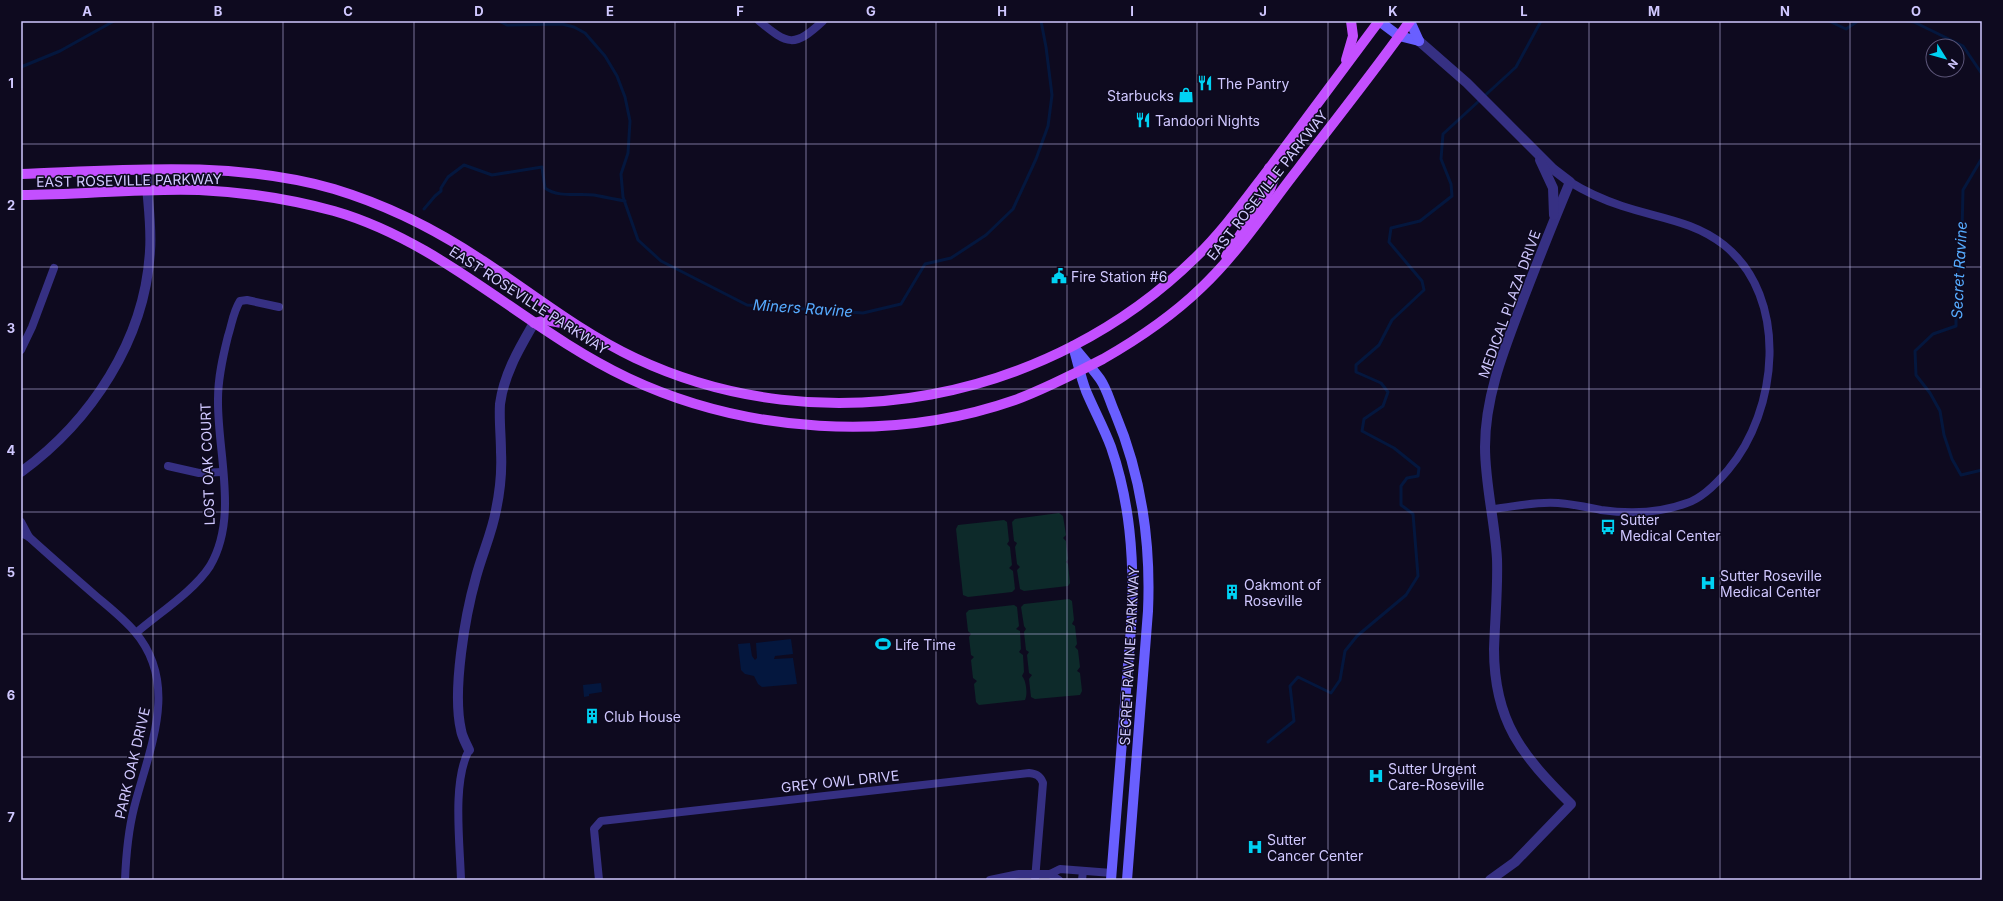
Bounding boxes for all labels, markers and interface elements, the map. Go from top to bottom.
text: A [82,3,92,19]
text: B [214,3,223,19]
text: C [343,3,353,19]
text: D [474,3,484,19]
text: E [606,3,614,19]
text: F [736,3,744,19]
text: G [866,3,876,19]
text: H [997,3,1007,19]
text: I [1130,3,1134,19]
text: J [1259,3,1267,19]
text: K [1388,3,1398,19]
text: L [1520,3,1528,19]
text: M [1648,3,1660,19]
text: N [1780,3,1790,19]
text: O [1911,3,1921,19]
north arrow [1925,38,1965,78]
text: N [1945,56,1961,72]
restaurant icon: The Pantry [1196,74,1214,92]
text: 1 [8,75,14,91]
place label: The Pantry [1217,75,1290,92]
shop icon: Starbucks [1177,86,1195,104]
place label: Starbucks [1107,87,1174,104]
street label: EAST ROSEVILLE PARKWAY [1203,106,1331,263]
restaurant icon: Tandoori Nights [1134,111,1152,129]
place label: Tandoori Nights [1155,112,1260,129]
street label: EAST ROSEVILLE PARKWAY [36,170,223,190]
text: 2 [7,197,15,213]
water label: Secret Ravine [1947,221,1971,319]
street label: MEDICAL PLAZA DRIVE [1474,228,1544,380]
street label: EAST ROSEVILLE PARKWAY [446,242,612,358]
public building icon: Fire Station #6 [1050,267,1068,285]
place label: Fire Station #6 [1071,268,1167,285]
water label: Miners Ravine [752,295,854,321]
text: 3 [7,320,15,336]
street label: LOST OAK COURT [196,402,218,526]
text: 4 [7,442,16,458]
place label: Sutter Medical Center [1620,511,1721,544]
bus stop icon: Sutter Medical Center [1599,518,1617,536]
text: 5 [7,564,15,580]
street label: SECRET RAVINE PARKWAY [1116,566,1142,746]
place label: Sutter Roseville Medical Center [1720,567,1822,600]
hospital icon: Sutter Roseville Medical Center [1699,574,1717,592]
place label: Oakmont of Roseville [1244,576,1321,609]
building icon: Oakmont of Roseville [1223,583,1241,601]
sports icon: Life Time [874,635,892,653]
place label: Life Time [895,636,956,653]
text: 6 [7,687,15,703]
street label: PARK OAK DRIVE [111,705,153,821]
building icon: Club House [583,707,601,725]
place label: Club House [604,708,681,725]
place label: Sutter Urgent Care-Roseville [1388,760,1484,793]
street label: GREY OWL DRIVE [780,766,900,796]
hospital icon: Sutter Urgent Care-Roseville [1367,767,1385,785]
text: 7 [7,809,15,825]
place label: Sutter Cancer Center [1267,831,1363,864]
hospital icon: Sutter Cancer Center [1246,838,1264,856]

